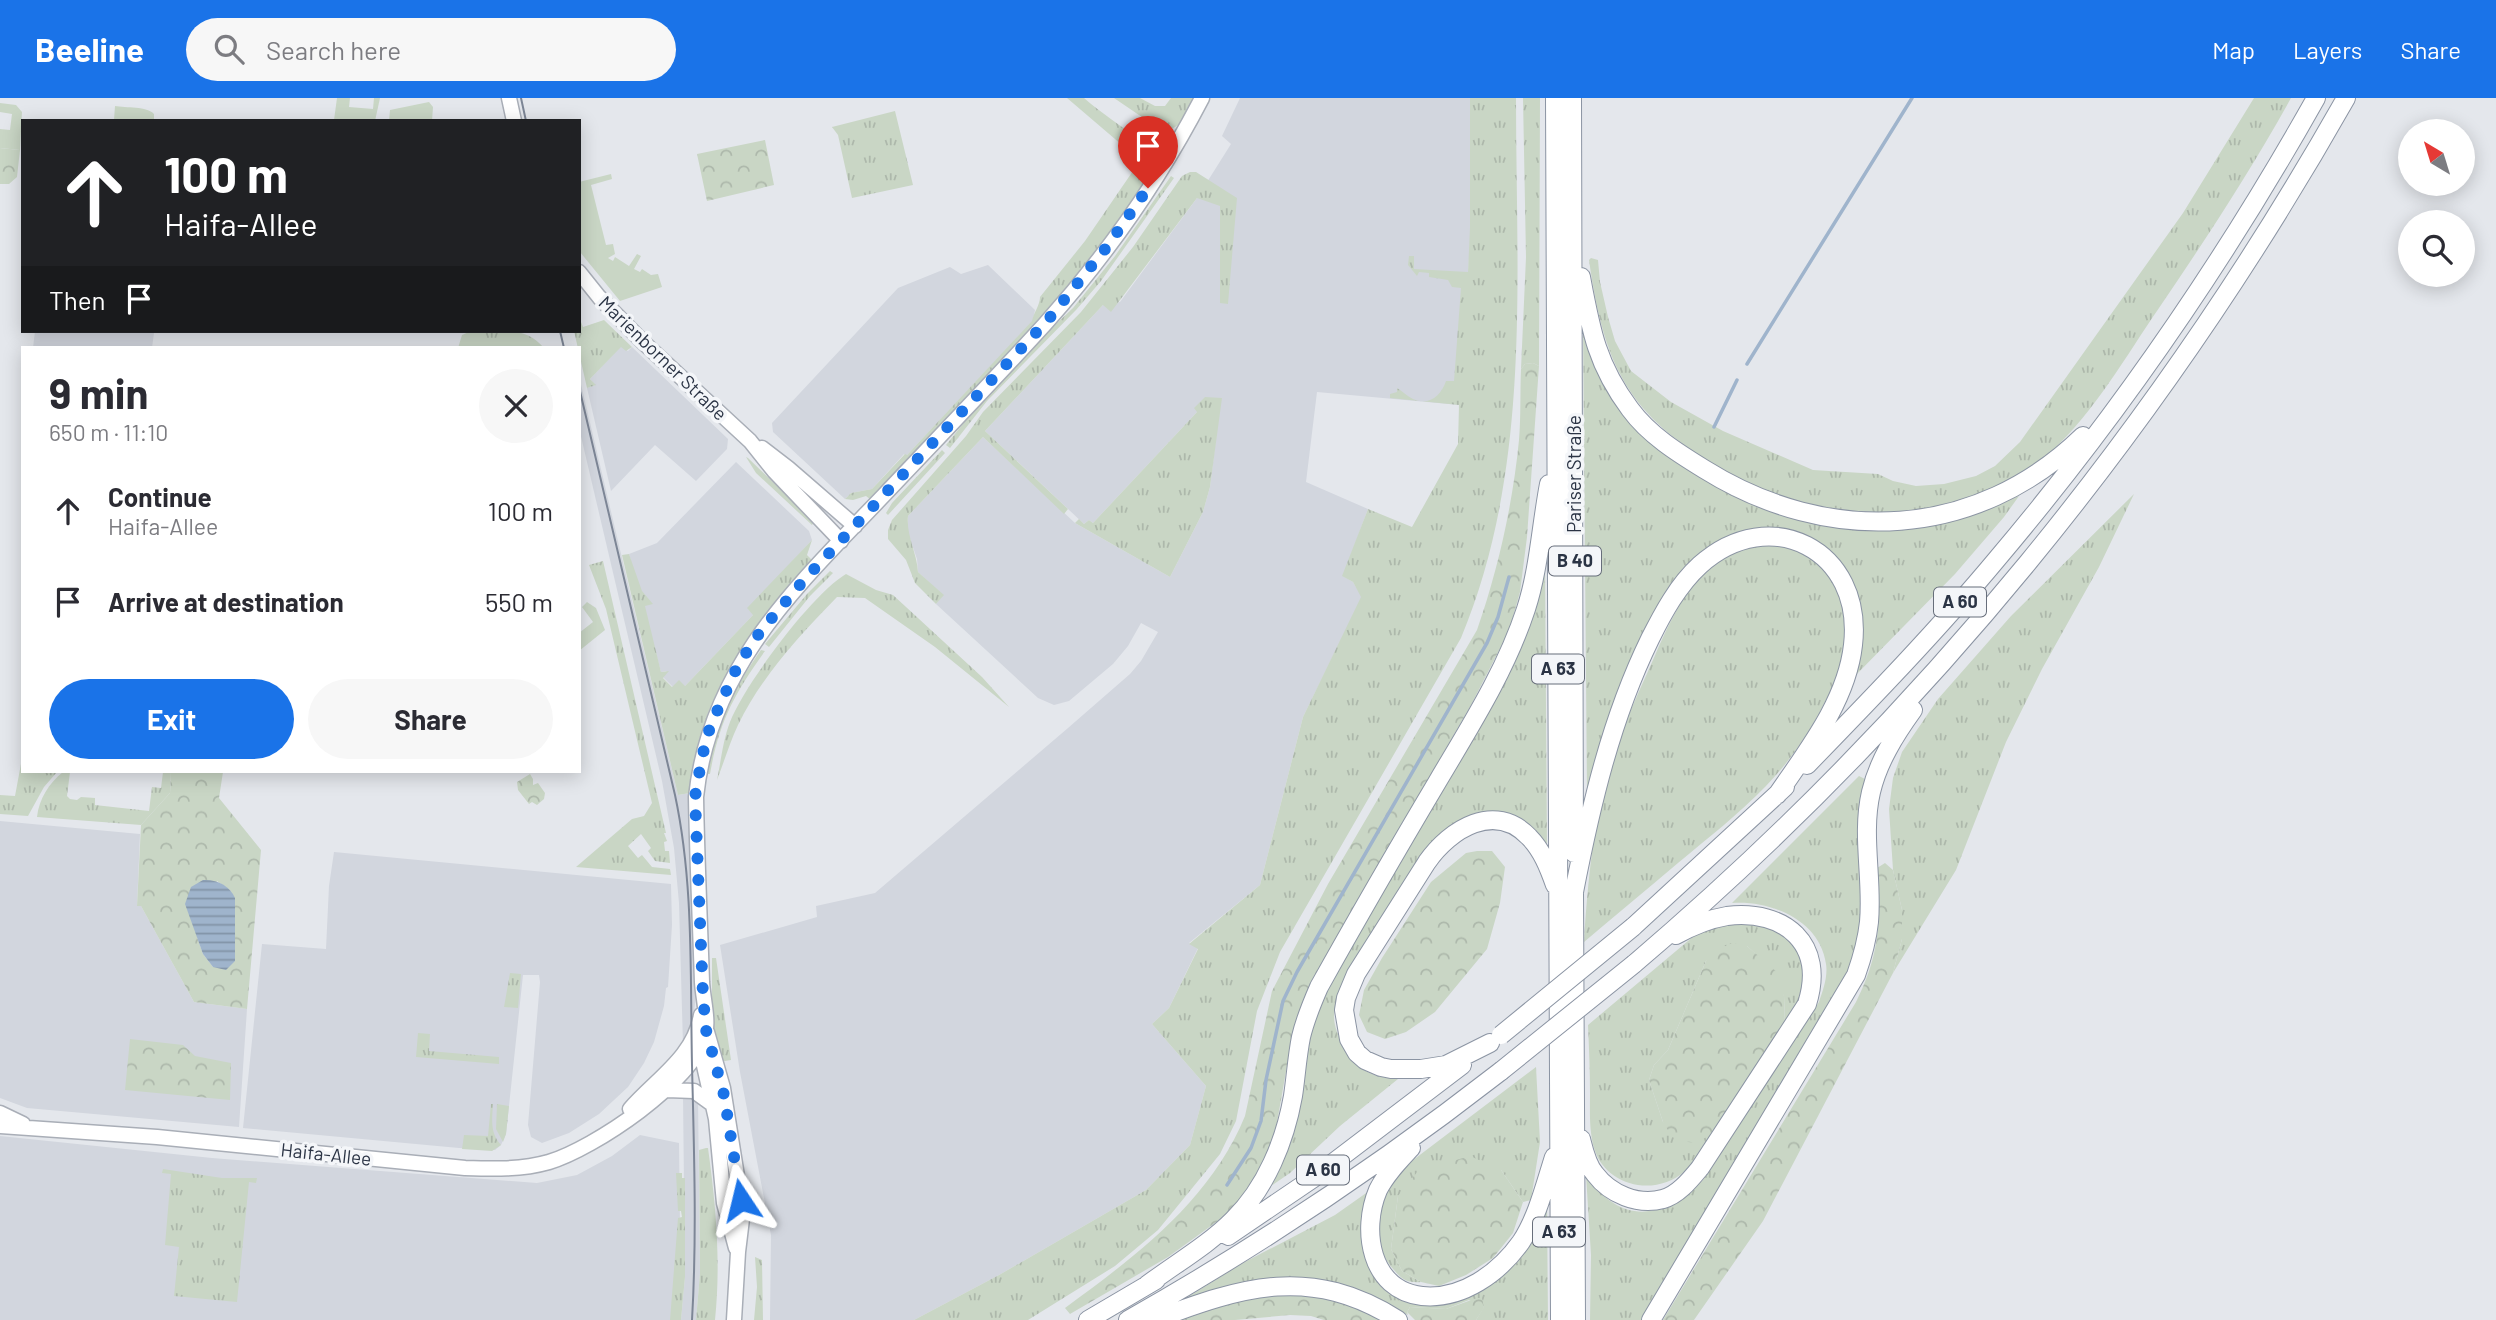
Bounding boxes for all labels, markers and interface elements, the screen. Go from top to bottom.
search box [186,18,676,81]
text: Beeline [35,29,144,69]
icon: search [210,30,248,68]
text: Search here [266,34,401,65]
text: Map [2212,35,2255,64]
text: Layers [2293,35,2362,64]
text: Share [2400,35,2461,64]
pin [1118,116,1178,188]
north arrow [2398,119,2474,196]
map controls [2398,119,2475,287]
icon: arrive [1129,127,1167,165]
text: 100 m [164,144,288,203]
icon: ahead [49,147,140,238]
text: Haifa-Allee [164,204,317,242]
button: search [2398,210,2475,287]
icon: arrive [120,280,158,318]
text: Then [49,284,106,315]
street label: Marienborner Straße [595,291,732,425]
text: 9 min [49,367,148,417]
button: close [479,369,553,443]
street label: Pariser Straße [1562,415,1585,533]
text: 650 m · 11:10 [49,418,168,446]
text: Continue [108,481,212,512]
icon: ahead [49,492,87,530]
text: 100 m [488,495,553,526]
text: Haifa-Allee [108,512,218,540]
road number: B 40 [1549,546,1601,575]
icon: arrive [49,583,87,621]
text: Arrive at destination [108,586,344,617]
text: 550 m [485,586,553,617]
road number: A 60 [1934,588,1986,616]
road number: A 63 [1532,654,1584,684]
button: Exit [49,679,294,759]
button: Share [308,679,553,759]
street label: Haifa-Allee [280,1137,373,1170]
road number: A 60 [1297,1156,1349,1184]
position arrow [704,1163,778,1237]
road number: A 63 [1533,1218,1585,1246]

